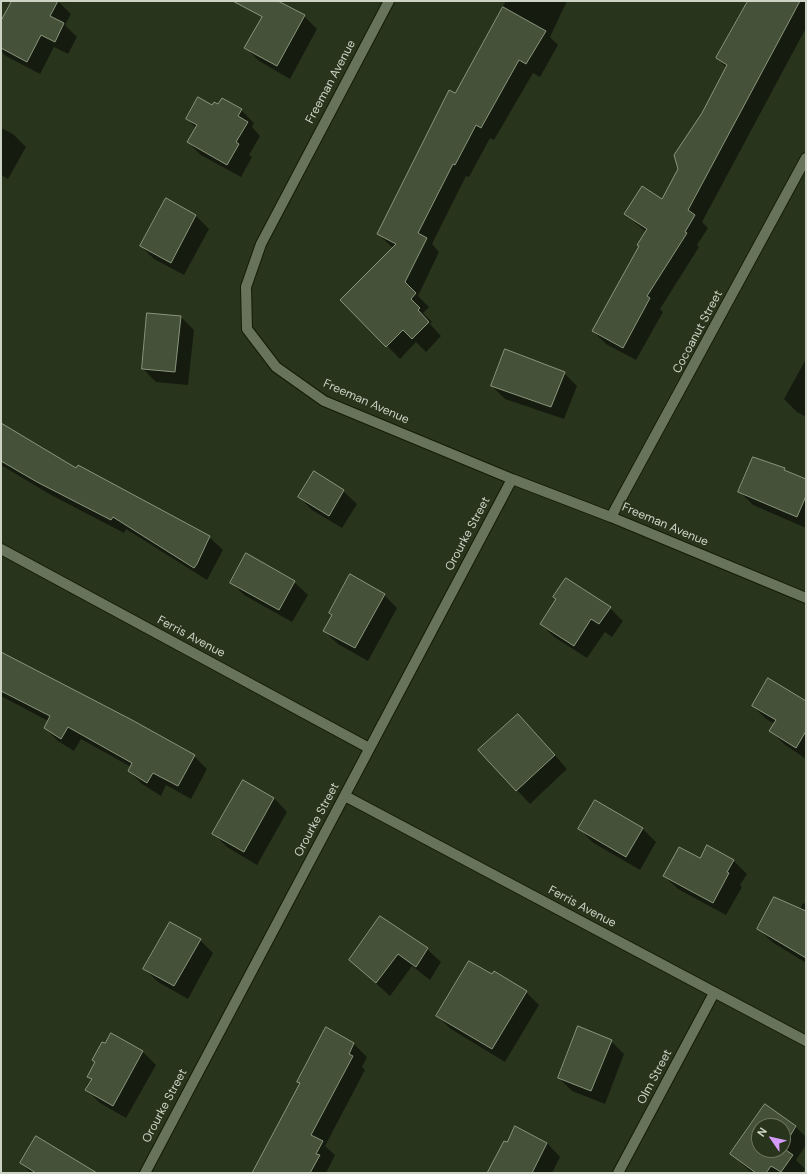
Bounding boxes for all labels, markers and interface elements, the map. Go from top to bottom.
street label: Freeman Avenue [303,38,359,126]
street label: Cocoanut Street [670,288,726,376]
street label: Freeman Avenue [321,377,411,427]
street label: Orourke Street [442,495,494,573]
street label: Freeman Avenue [620,500,710,550]
street label: Ferris Avenue [155,613,227,661]
street label: Orourke Street [291,781,343,859]
street label: Ferris Avenue [546,883,618,931]
street label: Olm Street [635,1047,675,1107]
street label: Orourke Street [139,1067,191,1145]
north arrow [751,1118,791,1158]
text: N [754,1125,770,1139]

